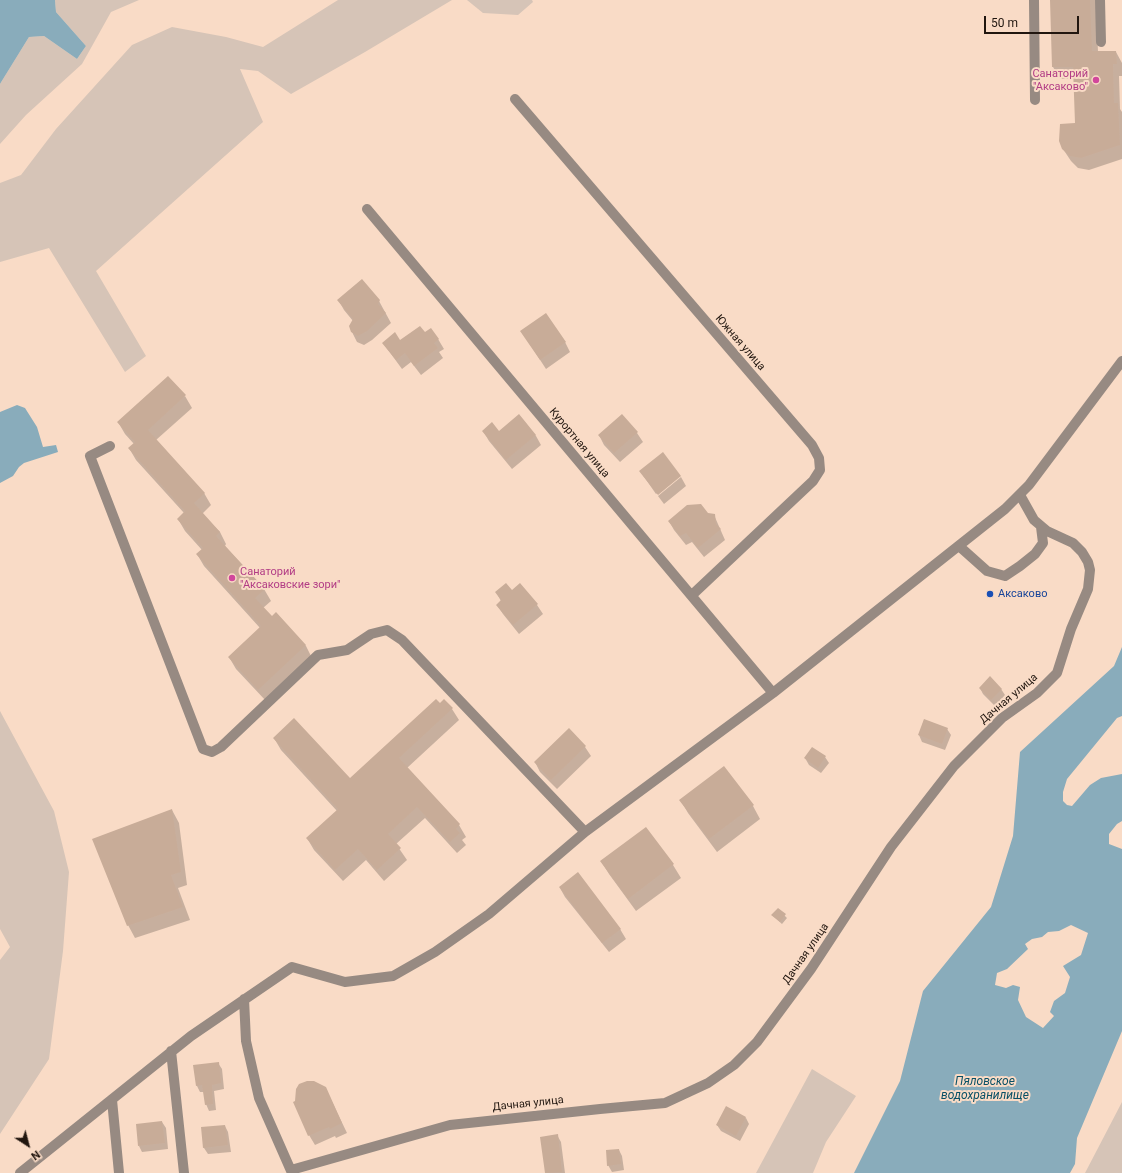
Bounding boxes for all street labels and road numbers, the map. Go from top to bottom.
street label: Южная улица [712,312,768,374]
street label: Курортная улица [546,405,612,481]
street label: Дачная улица [977,671,1041,727]
street label: Дачная улица [780,921,832,987]
street label: Дачная улица [492,1094,564,1114]

